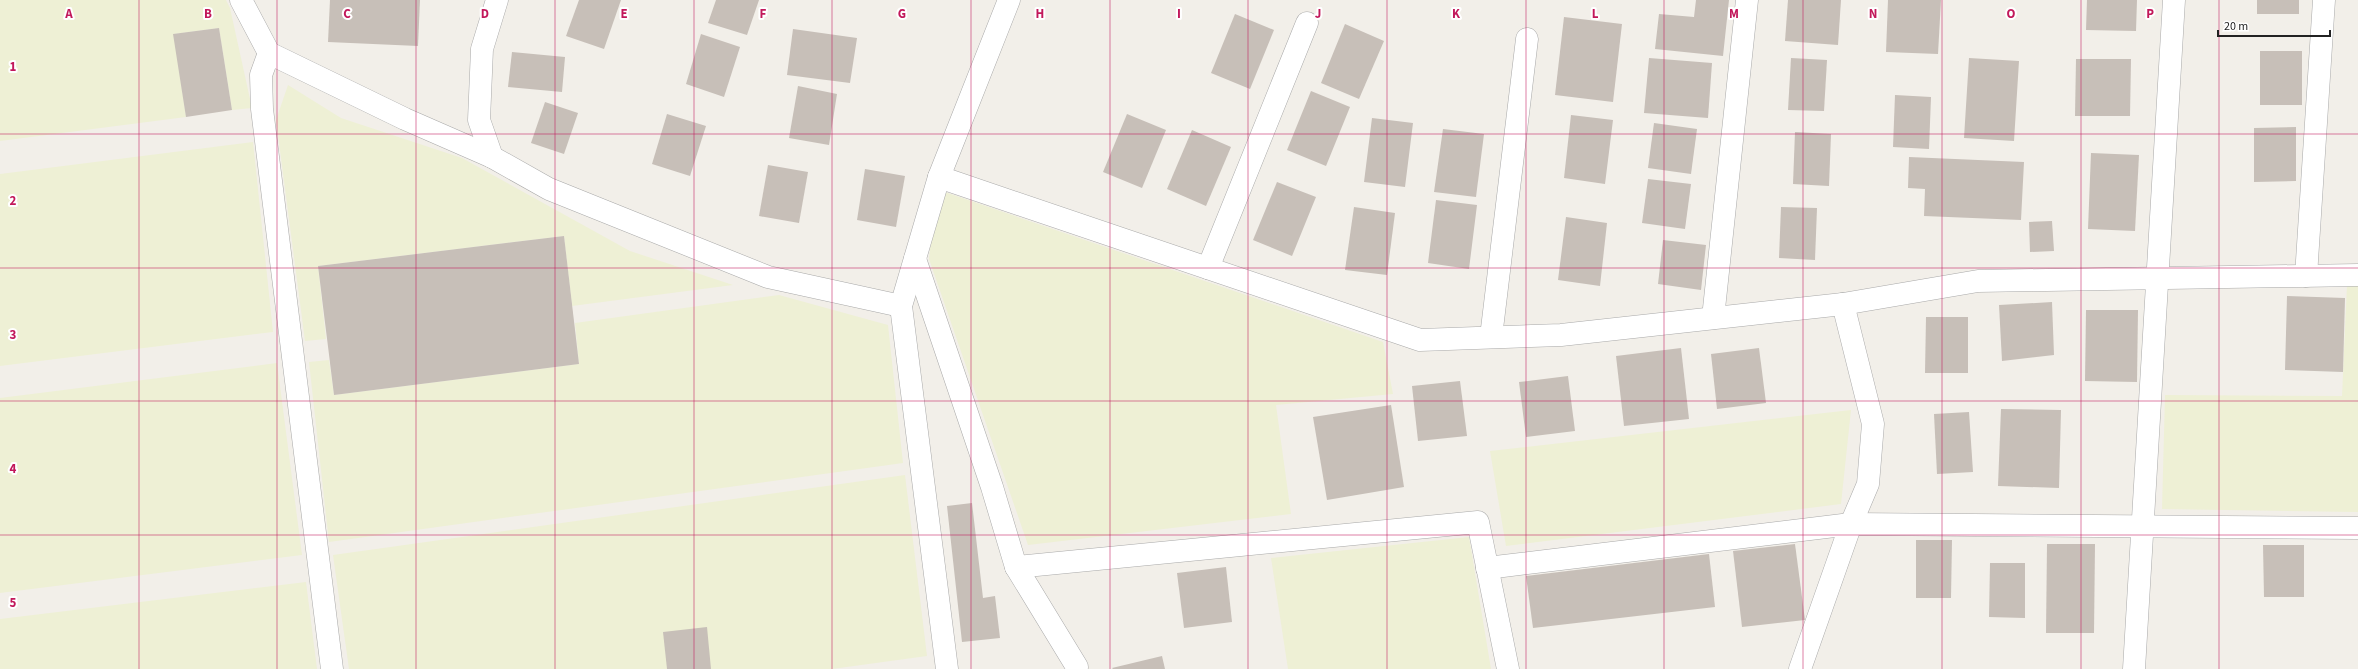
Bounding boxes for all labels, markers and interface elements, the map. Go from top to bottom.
text: A [64,5,73,23]
text: B [204,5,212,23]
text: C [343,5,351,23]
text: D [481,5,489,23]
text: E [620,5,628,23]
text: F [760,5,767,23]
text: G [898,5,906,23]
text: H [1036,5,1044,23]
text: I [1177,5,1181,23]
text: J [1315,5,1321,23]
text: K [1452,5,1461,23]
text: L [1592,5,1599,23]
text: M [1729,5,1739,23]
text: N [1869,5,1877,23]
text: O [2007,5,2016,23]
text: P [2146,5,2154,23]
scale bar [2218,12,2330,38]
text: 20 m [2224,18,2248,35]
text: 1 [10,58,17,76]
text: 2 [10,192,17,210]
text: 3 [10,326,17,344]
text: 4 [10,460,17,478]
text: 5 [10,594,17,612]

